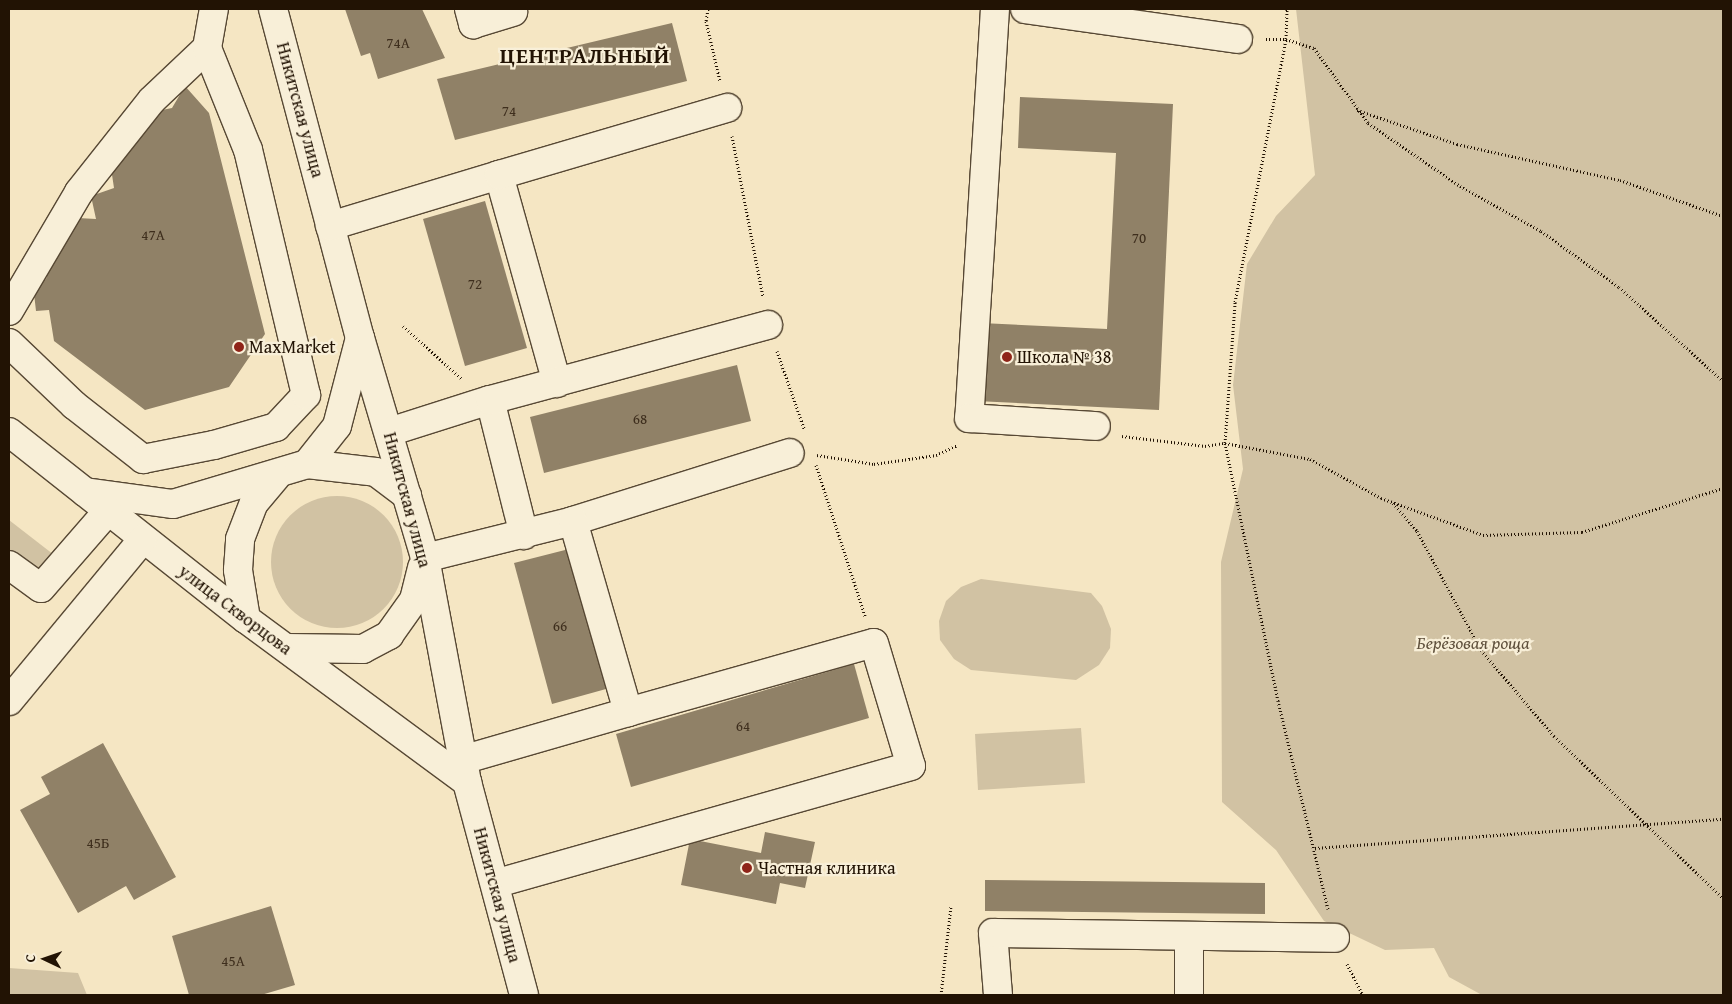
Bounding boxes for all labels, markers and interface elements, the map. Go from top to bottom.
house number: 74А [386,34,410,52]
street label: Никитская улица [272,40,328,180]
district label: ЦЕНТРАЛЬНЫЙ [498,43,672,69]
house number: 74 [502,102,516,120]
house number: 47А [141,226,165,244]
house number: 70 [1132,229,1146,247]
house number: 72 [468,275,482,293]
place label: MaxMarket [249,336,336,358]
marker: MaxMarket [233,341,245,353]
place label: Школа № 38 [1017,346,1111,368]
marker: Школа № 38 [1001,351,1013,363]
house number: 68 [633,410,647,428]
street label: Никитская улица [379,430,435,570]
street label: улица Скворцова [174,560,296,660]
house number: 66 [553,617,567,635]
park label: Берёзовая роща [1417,632,1529,654]
house number: 64 [736,717,750,735]
street label: Никитская улица [469,825,525,965]
house number: 45Б [87,834,109,852]
place label: Частная клиника [758,857,895,879]
marker: Частная клиника [740,861,754,875]
north arrow [20,934,70,984]
house number: 45А [221,952,245,970]
text: С [20,954,40,963]

